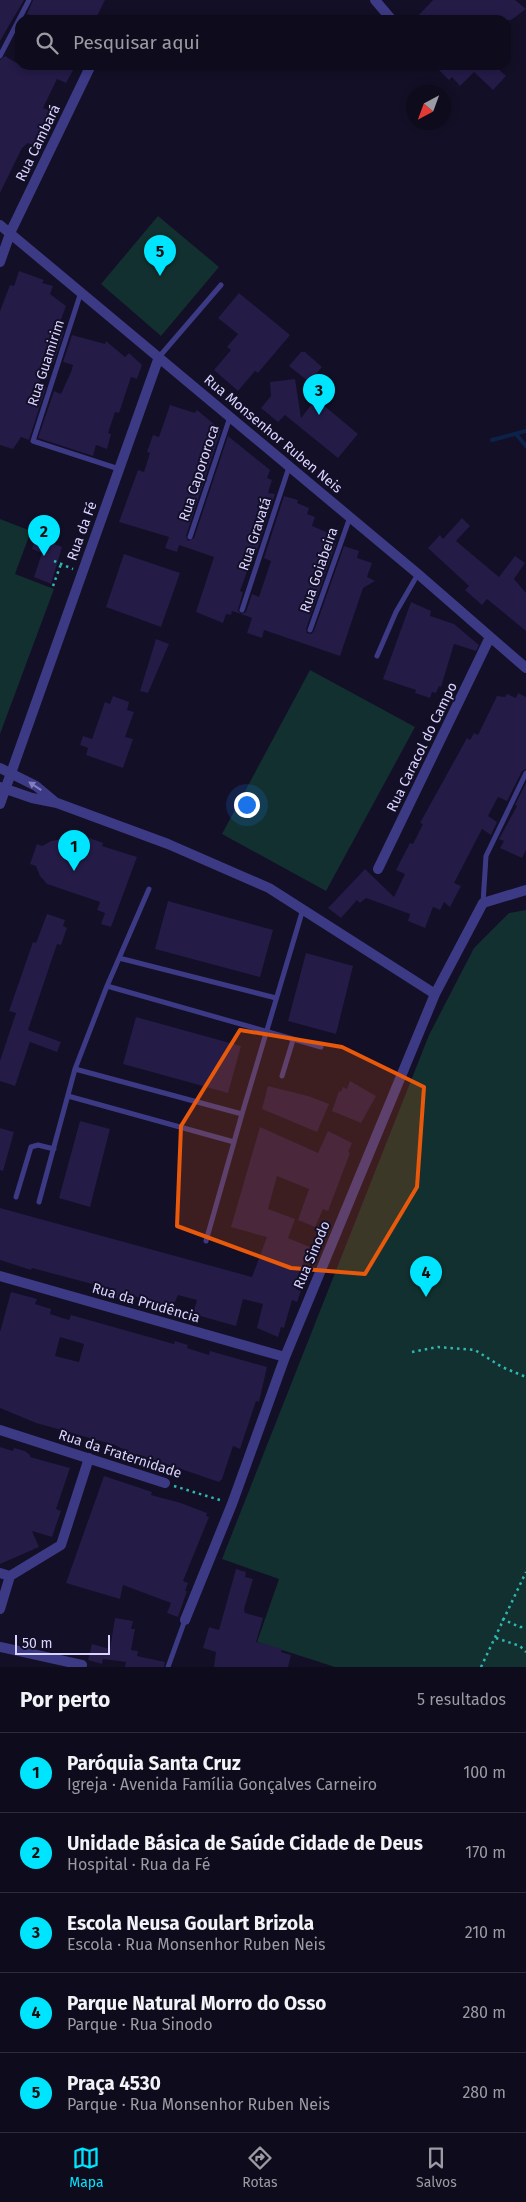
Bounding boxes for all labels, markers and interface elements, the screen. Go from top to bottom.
search box [15,15,511,70]
icon: search [33,29,61,57]
text: Pesquisar aqui [73,31,200,54]
north arrow [406,85,451,130]
street label: Rua Cambará [12,102,64,184]
pin: 5 [144,235,176,276]
street label: Rua Guamirim [24,318,68,408]
street label: Rua Monsenhor Ruben Neis [200,371,346,497]
pin: 3 [303,374,335,415]
street label: Rua Capororoca [175,423,223,523]
street label: Rua Gravatá [235,495,275,573]
street label: Rua da Fé [63,499,101,563]
pin: 2 [28,515,60,556]
street label: Rua Goiabeira [296,525,342,615]
street label: Rua Caracol do Campo [383,679,461,815]
one-way arrow [28,781,41,791]
your location [234,792,260,818]
pin: 1 [58,830,90,871]
street label: Rua Sinodo [290,1218,334,1292]
pin: 4 [410,1256,442,1297]
street label: Rua da Prudência [90,1279,202,1327]
street label: Rua da Fraternidade [56,1426,184,1482]
scale bar [15,1632,110,1655]
text: 50 m [22,1635,53,1652]
text: Por perto [20,1687,110,1713]
text: 5 resultados [417,1690,506,1709]
text: Paróquia Santa Cruz [67,1752,241,1775]
text: 1 [32,1763,40,1782]
text: 100 m [463,1763,506,1782]
text: Igreja · Avenida Família Gonçalves Carneiro [67,1775,377,1794]
text: Unidade Básica de Saúde Cidade de Deus [67,1832,423,1855]
text: 2 [32,1843,40,1862]
text: 170 m [465,1843,506,1862]
text: Hospital · Rua da Fé [67,1855,210,1874]
text: Escola Neusa Goulart Brizola [67,1912,314,1935]
text: 3 [32,1923,40,1942]
text: 210 m [465,1923,506,1942]
text: Escola · Rua Monsenhor Ruben Neis [67,1935,326,1954]
text: Parque Natural Morro do Osso [67,1992,326,2015]
text: 4 [31,2003,41,2022]
text: 280 m [462,2003,506,2022]
text: Parque · Rua Sinodo [67,2015,213,2034]
text: Praça 4530 [67,2072,161,2095]
text: 5 [32,2083,40,2102]
text: 280 m [462,2083,506,2102]
text: Parque · Rua Monsenhor Ruben Neis [67,2095,330,2114]
tab: Mapa [69,2144,104,2191]
tab: Rotas [242,2144,278,2191]
tab: Salvos [416,2144,457,2191]

